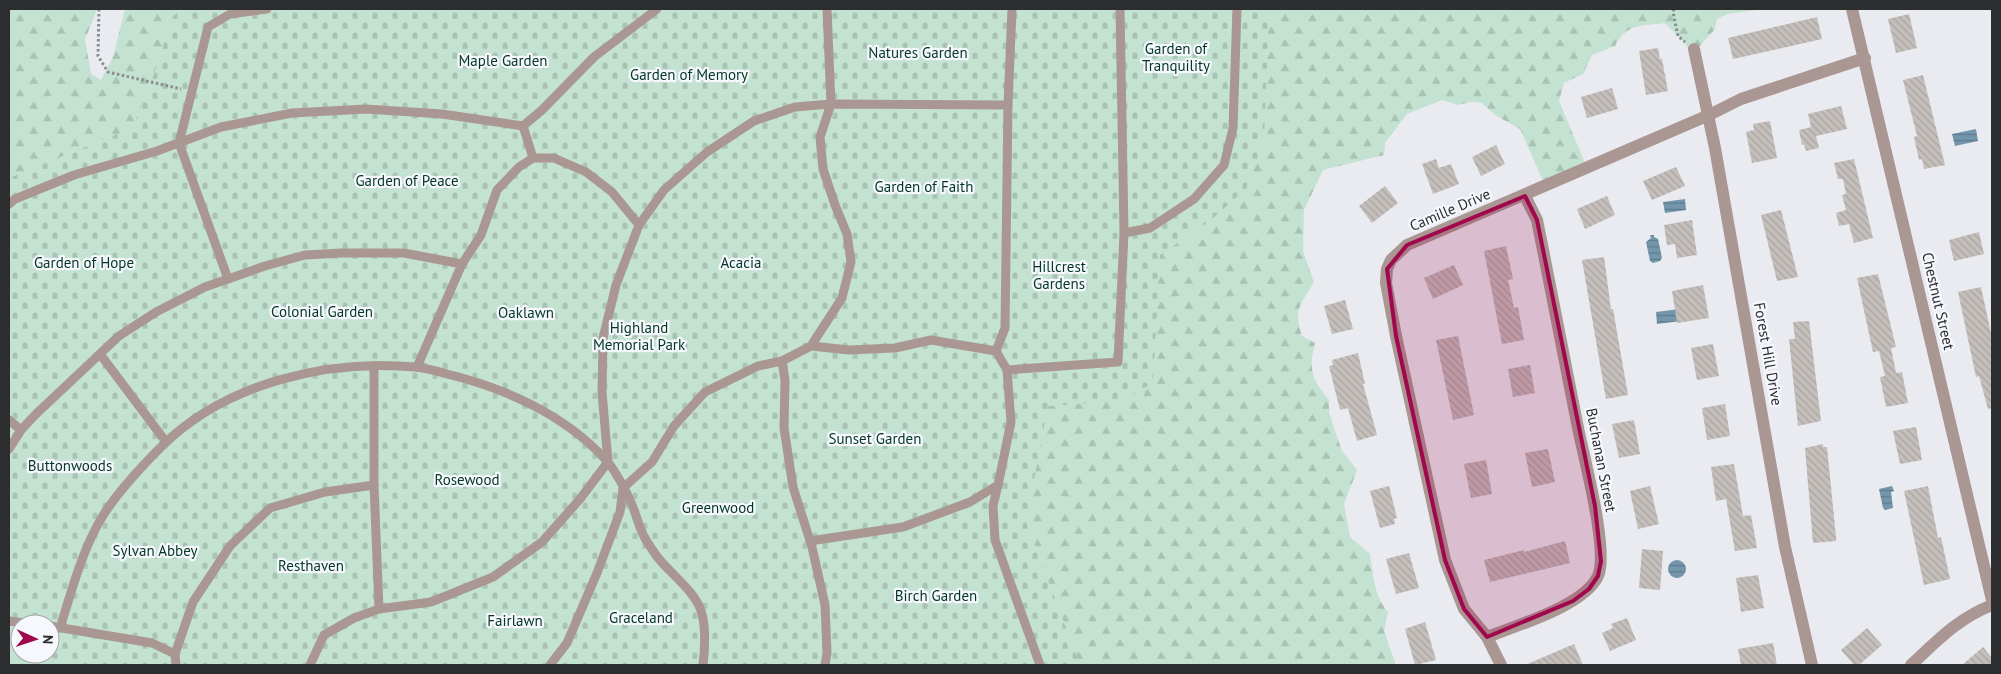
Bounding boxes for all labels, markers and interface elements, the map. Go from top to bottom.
park label: Garden of Tranquility [1142,39,1210,75]
park label: Natures Garden [868,43,968,62]
park label: Maple Garden [458,51,548,70]
park label: Garden of Memory [630,65,748,84]
park label: Garden of Peace [355,171,459,190]
park label: Garden of Faith [875,177,973,196]
street label: Camille Drive [1407,184,1493,235]
street label: Chestnut Street [1918,250,1959,351]
park label: Garden of Hope [34,253,134,272]
park label: Acacia [720,253,762,272]
park label: Hillcrest Gardens [1032,257,1086,293]
street label: Forest Hill Drive [1750,301,1787,407]
park label: Colonial Garden [271,302,373,321]
park label: Oaklawn [498,303,554,322]
park label: Highland Memorial Park [593,318,686,354]
street label: Buchanan Street [1582,406,1621,513]
park label: Sunset Garden [829,429,921,448]
park label: Buttonwoods [28,456,112,475]
park label: Rosewood [434,470,500,489]
park label: Greenwood [682,498,754,517]
park label: Sylvan Abbey [113,541,198,560]
park label: Resthaven [278,556,344,575]
park label: Birch Garden [895,586,977,605]
park label: Graceland [609,608,673,627]
park label: Fairlawn [487,611,543,630]
north arrow [10,614,60,664]
text: N [39,635,57,645]

